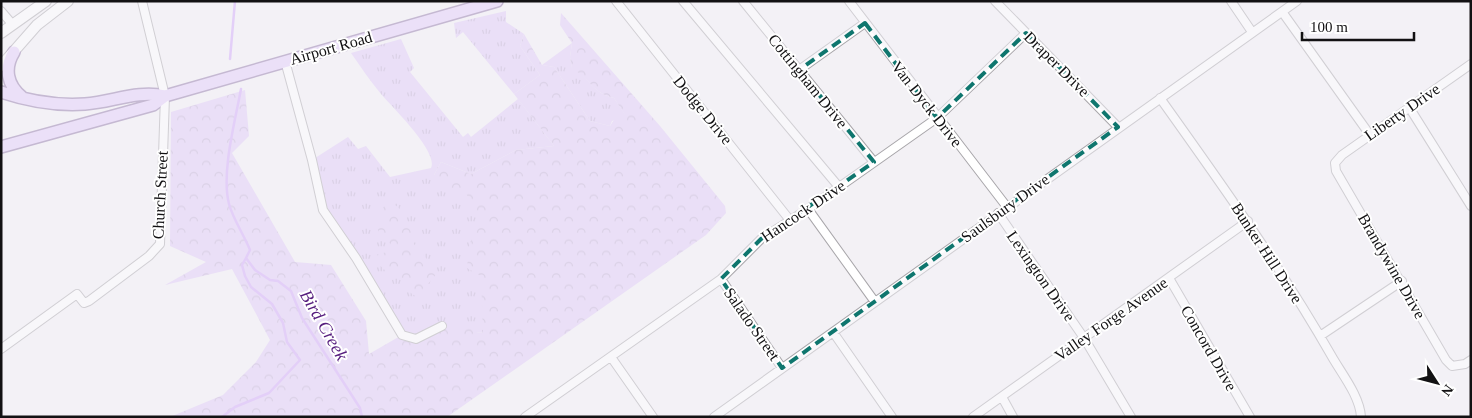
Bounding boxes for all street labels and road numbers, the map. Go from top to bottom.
street label: Airport Road [288,28,374,69]
street label: Draper Drive [1020,28,1093,101]
street label: Cottingham Drive [764,31,851,132]
street label: Van Dyck Drive [888,58,966,151]
street label: Dodge Drive [669,72,736,148]
street label: Liberty Drive [1361,80,1443,145]
street label: Church Street [149,150,171,240]
street label: Saulsbury Drive [958,170,1053,246]
street label: Hancock Drive [758,177,848,245]
street label: Bunker Hill Drive [1228,200,1306,306]
street label: Brandywine Drive [1354,210,1429,322]
street label: Lexington Drive [1003,228,1078,325]
street label: Valley Forge Avenue [1051,274,1171,365]
street label: Salado Street [721,284,784,364]
street label: Concord Drive [1178,302,1240,394]

